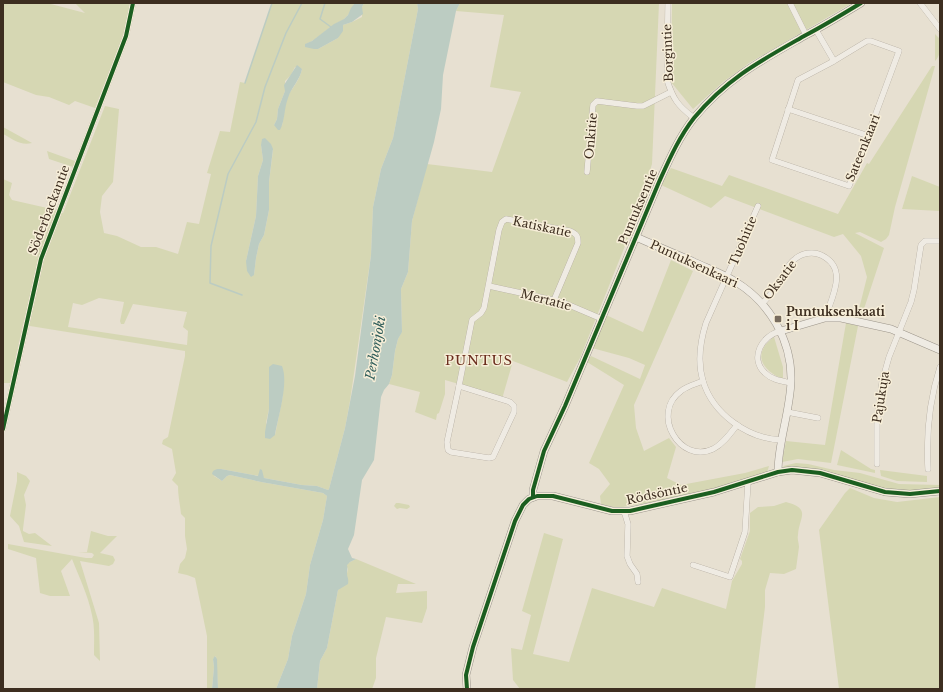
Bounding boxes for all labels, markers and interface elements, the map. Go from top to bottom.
street label: Borgintie [659,24,676,82]
street label: Onkitie [581,112,600,160]
street label: Sateenkaari [842,112,883,184]
street label: Söderbackantie [25,163,73,257]
street label: Puntuksentie [615,167,660,247]
street label: Katiskatie [511,213,573,240]
street label: Tuohitie [725,214,760,268]
street label: Puntuksenkaari [648,237,741,291]
street label: Oksatie [760,257,800,303]
street label: Mertatie [519,286,573,314]
place label: Puntuksenkaati i I [786,304,886,333]
water label: Perhonjoki [361,314,390,382]
marker: Puntuksenkaati i I [773,314,783,324]
district label: PUNTUS [445,352,513,369]
street label: Pajukuja [869,370,892,424]
street label: Rödsöntie [625,480,689,507]

